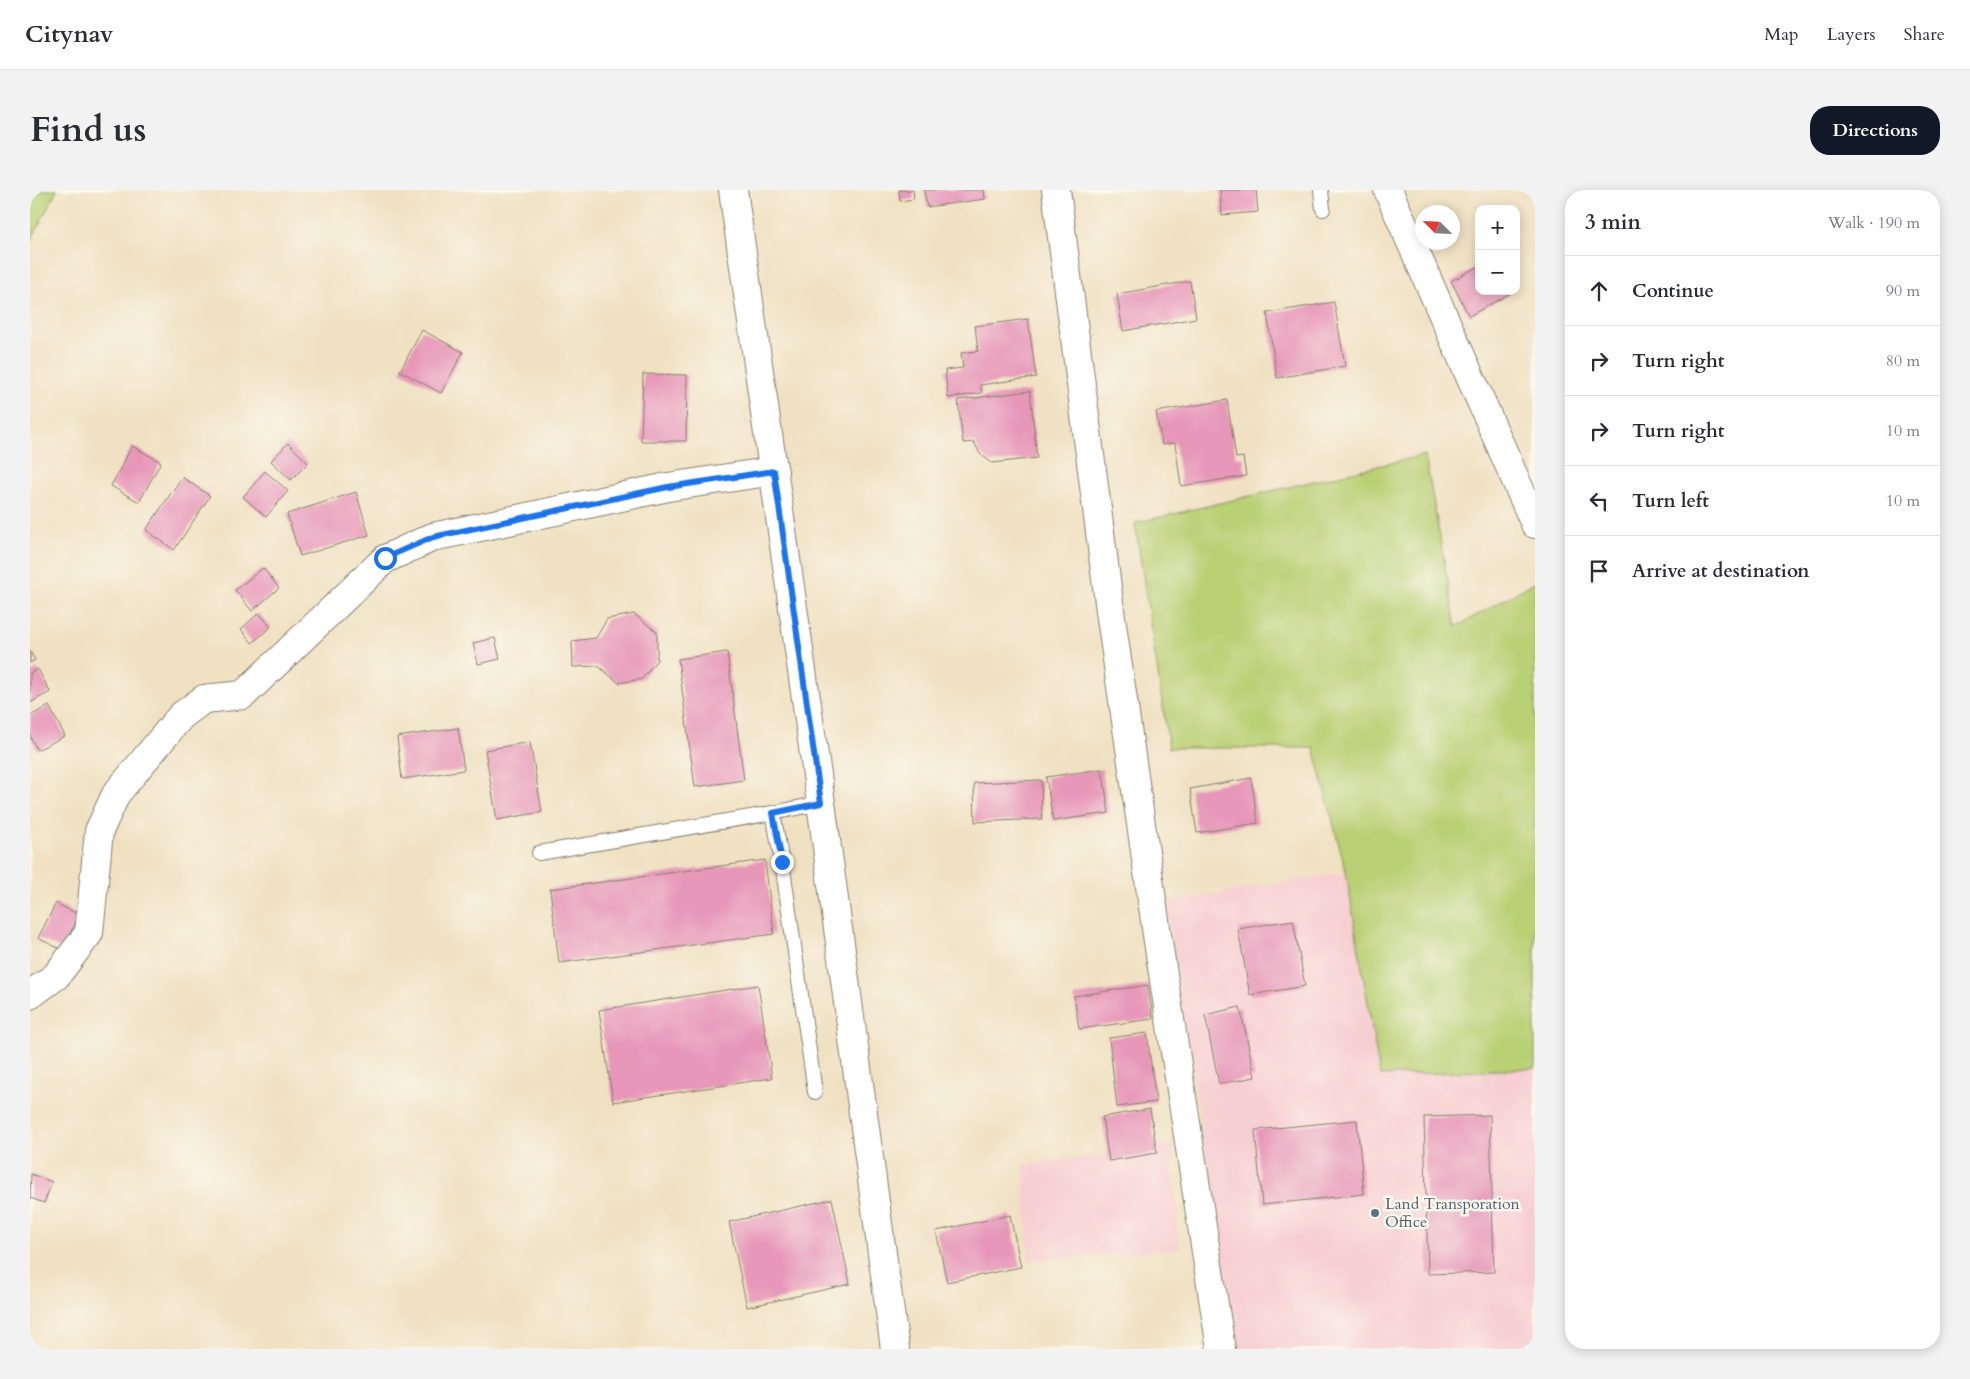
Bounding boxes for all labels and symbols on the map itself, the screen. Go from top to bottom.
north arrow [1415,205,1460,250]
route start [374,547,397,570]
route end [771,851,794,874]
place label: Land Transporation Office [1385,1193,1520,1233]
marker: Land Transporation Office [1369,1207,1381,1219]

